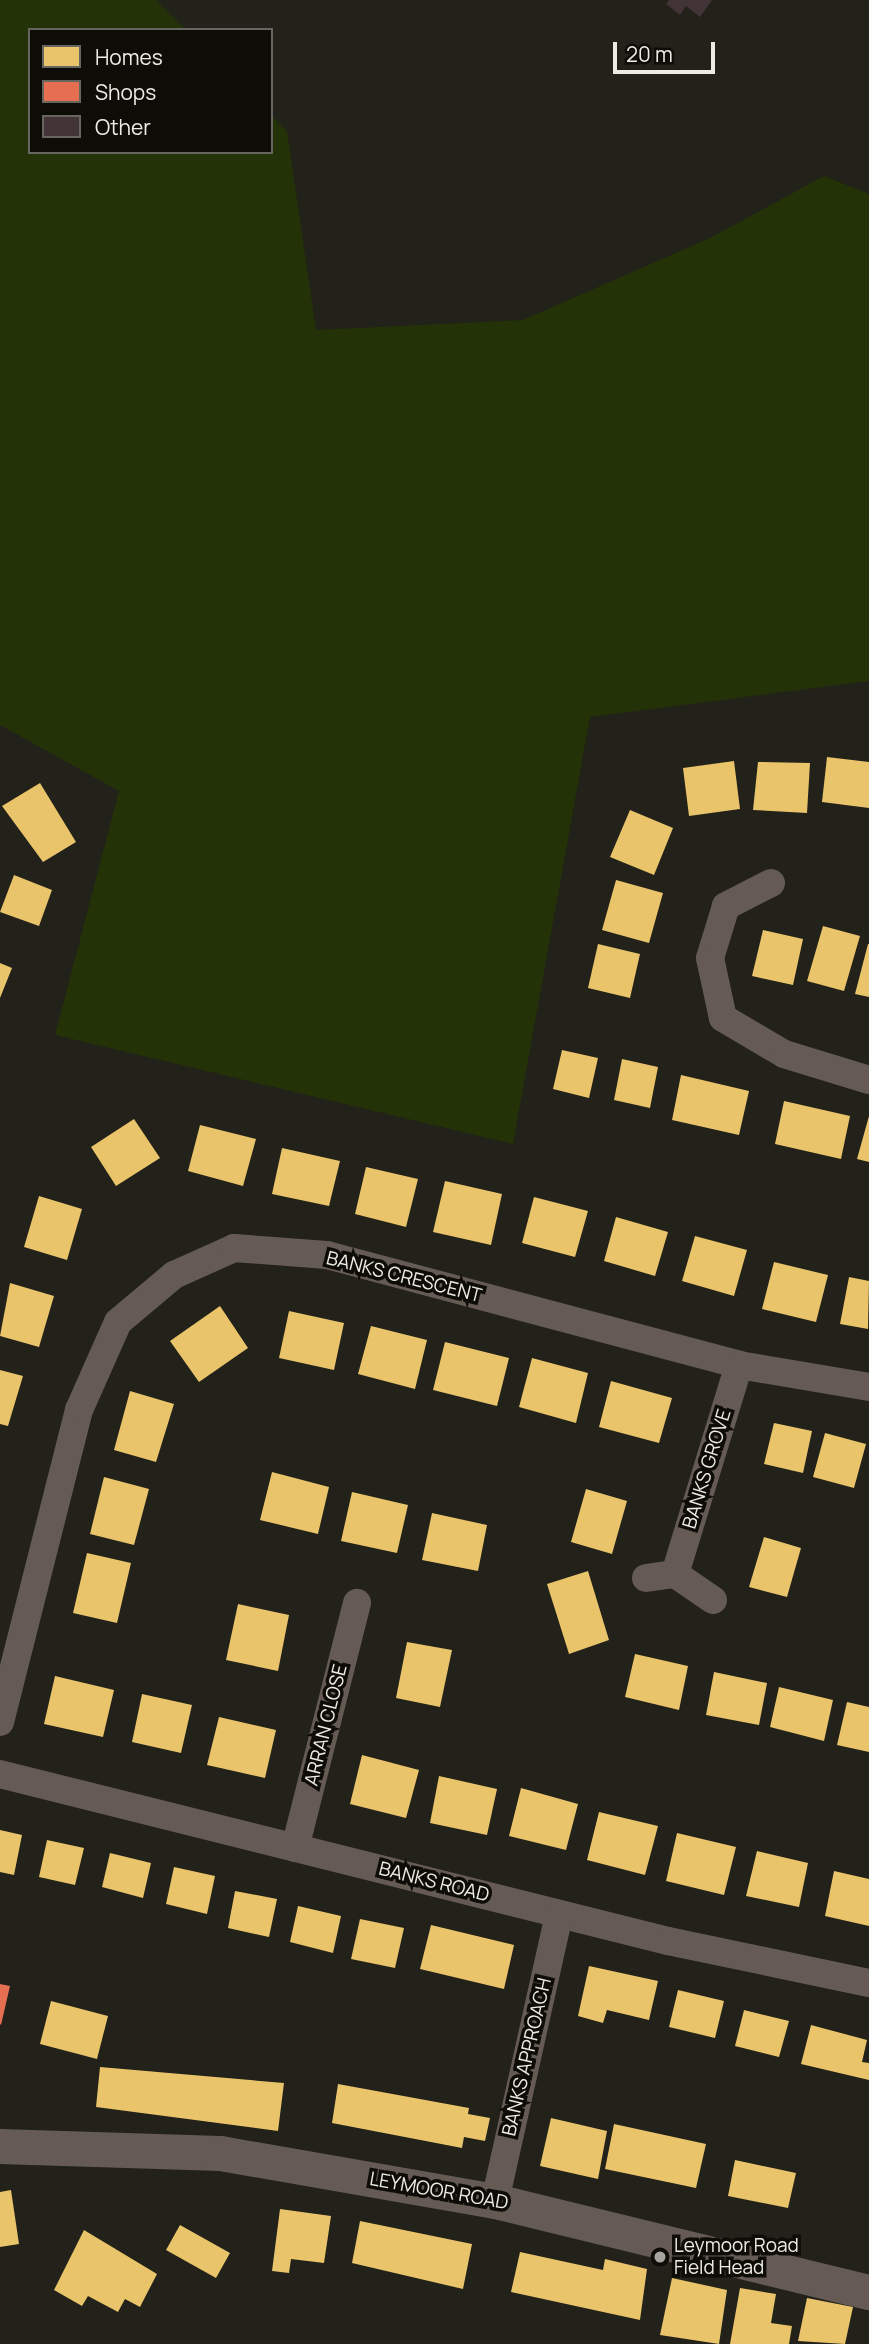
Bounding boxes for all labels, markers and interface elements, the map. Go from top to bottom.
legend [28,28,273,154]
scale bar [617,28,718,72]
text: 20 m [626,40,673,68]
text: Homes [95,43,163,71]
text: Shops [95,78,156,106]
text: Other [95,113,151,141]
street label: BANKS CRESCENT [324,1247,484,1307]
street label: BANKS GROVE [678,1406,736,1532]
street label: ARRAN CLOSE [300,1662,352,1788]
street label: BANKS ROAD [376,1857,492,1907]
street label: BANKS APPROACH [498,1976,556,2138]
street label: LEYMOOR ROAD [368,2168,510,2214]
place label: Leymoor Road Field Head [674,2235,799,2279]
marker: Leymoor Road Field Head [652,2249,668,2265]

